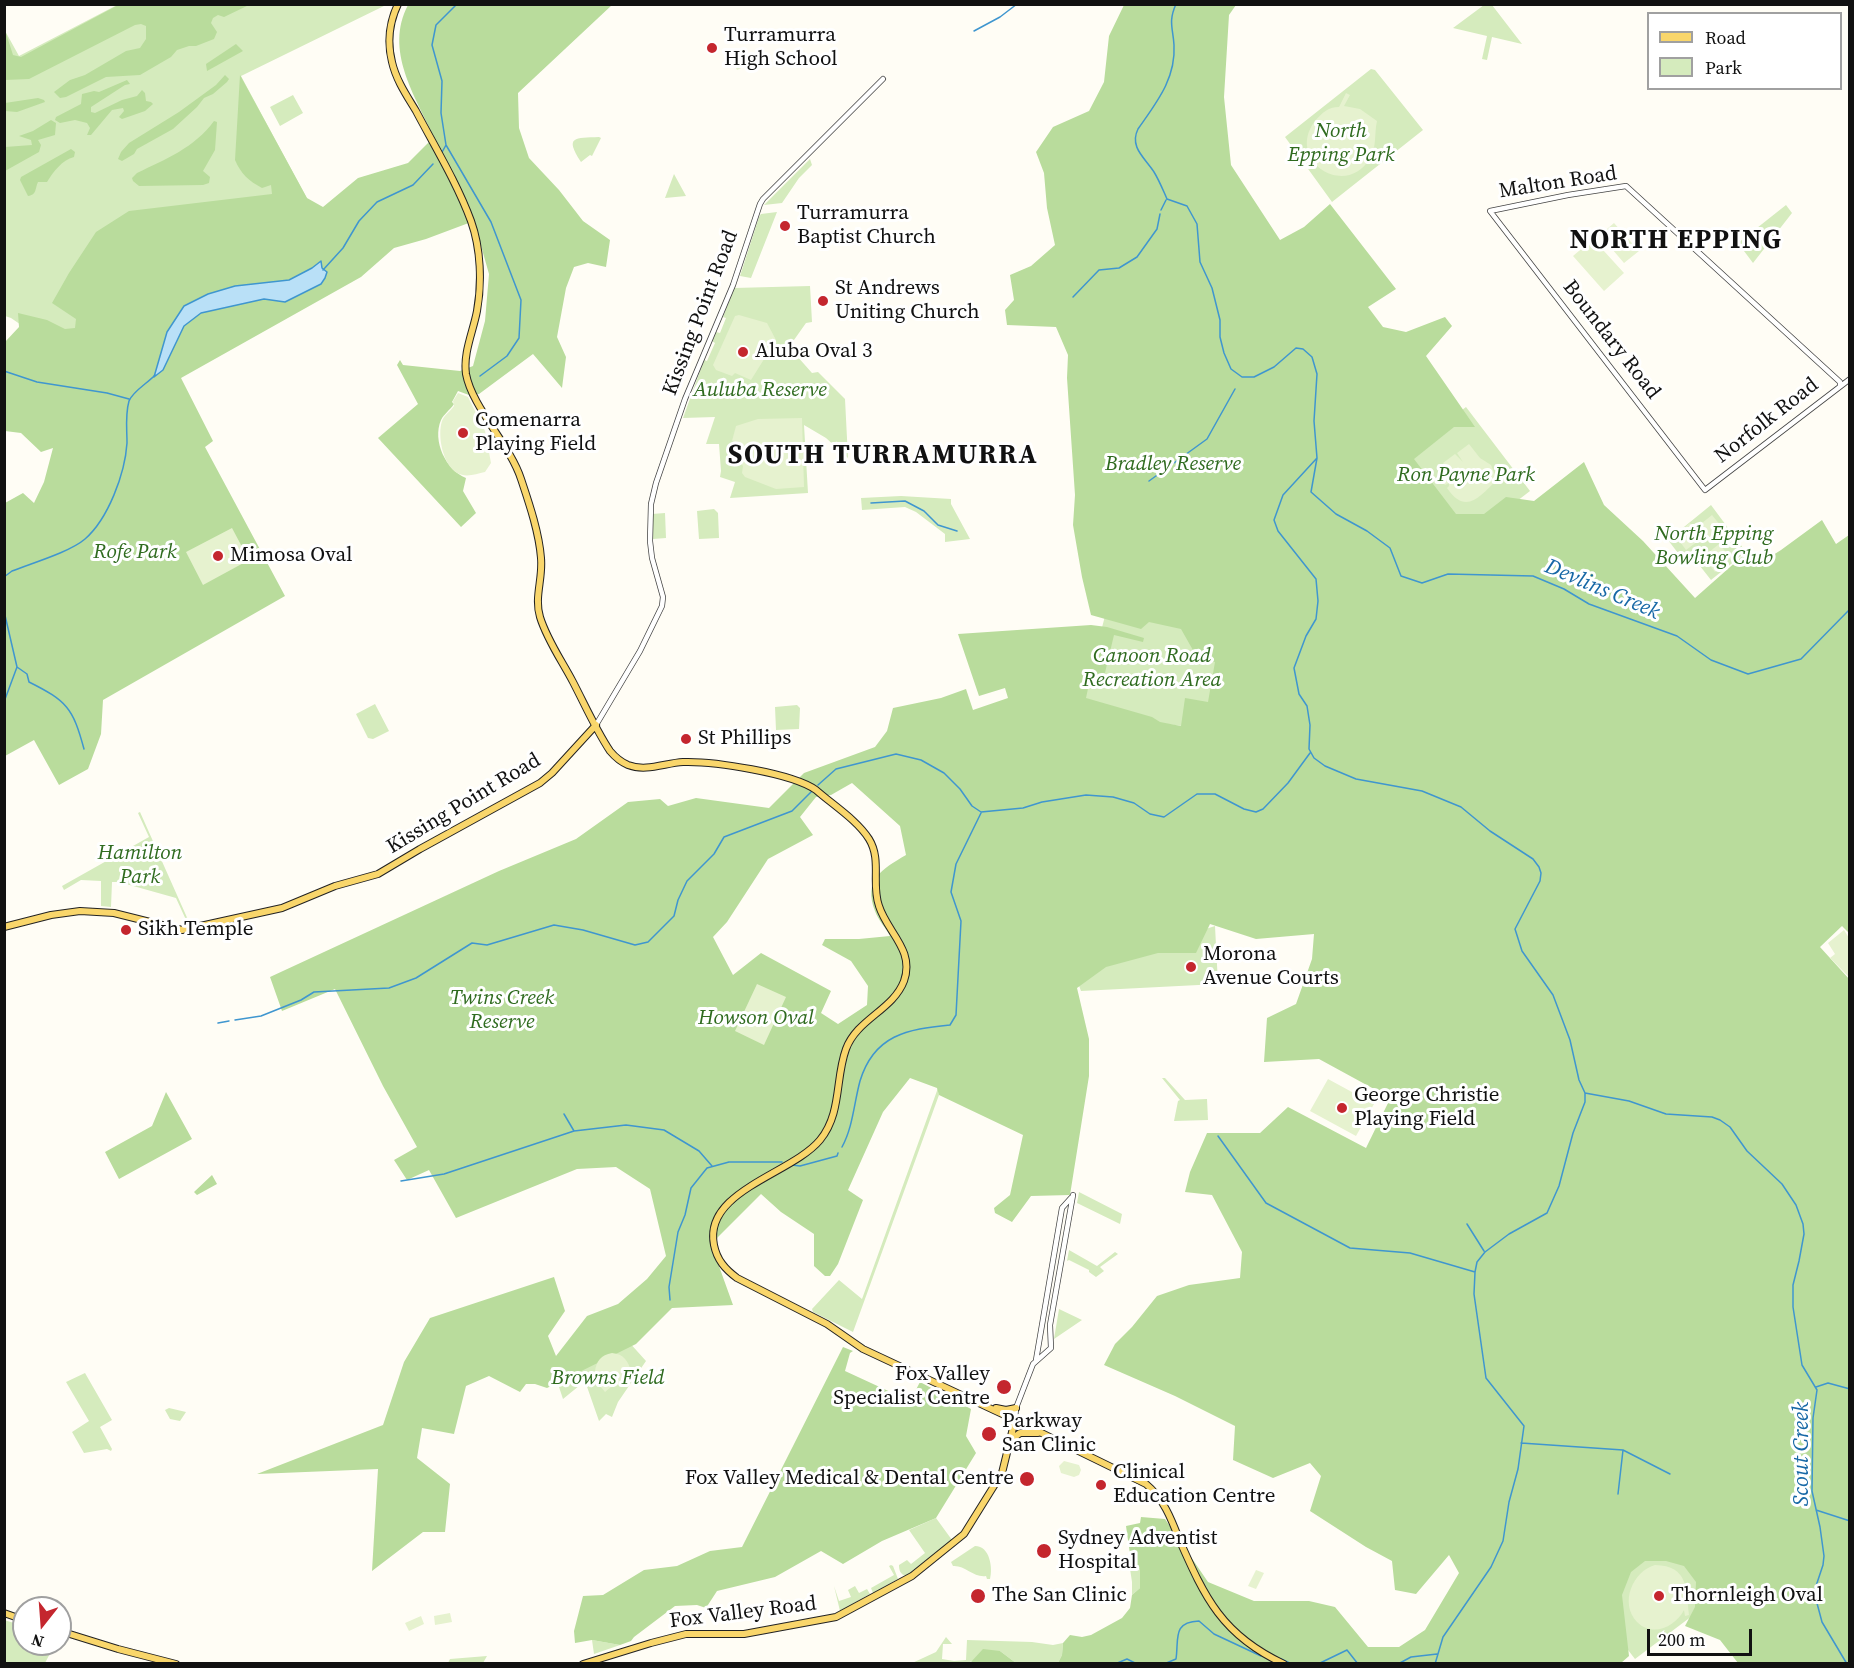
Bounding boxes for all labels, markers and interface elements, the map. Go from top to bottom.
legend [1647,12,1842,90]
place label: Turramurra High School [724,23,837,73]
text: Road [1705,25,1746,50]
marker: Turramurra High School [705,41,719,55]
text: Park [1705,55,1742,80]
park label: North Epping Park [1287,119,1395,169]
street label: Malton Road [1497,161,1619,205]
place label: Turramurra Baptist Church [797,201,936,251]
marker: Turramurra Baptist Church [778,219,792,233]
district label: NORTH EPPING [1570,225,1782,257]
street label: Kissing Point Road [658,227,744,399]
street label: Boundary Road [1557,275,1665,405]
place label: St Andrews Uniting Church [835,276,980,326]
marker: St Andrews Uniting Church [816,294,830,308]
place label: Aluba Oval 3 [755,339,872,365]
marker: Aluba Oval 3 [736,345,750,359]
street label: Norfolk Road [1710,373,1824,469]
park label: Auluba Reserve [693,378,827,404]
place label: Comenarra Playing Field [475,408,596,458]
marker: Comenarra Playing Field [456,426,470,440]
district label: SOUTH TURRAMURRA [728,440,1038,472]
park label: Bradley Reserve [1105,452,1241,478]
park label: Ron Payne Park [1397,463,1535,489]
park label: North Epping Bowling Club [1655,522,1773,572]
park label: Rofe Park [93,540,177,566]
place label: Mimosa Oval [230,543,352,569]
marker: Mimosa Oval [211,549,225,563]
water label: Devlins Creek [1541,554,1663,626]
park label: Canoon Road Recreation Area [1083,644,1221,694]
place label: St Phillips [698,726,791,752]
marker: St Phillips [679,732,693,746]
street label: Kissing Point Road [383,748,545,860]
park label: Hamilton Park [98,841,182,891]
place label: Sikh Temple [138,917,254,943]
marker: Sikh Temple [119,923,133,937]
place label: Morona Avenue Courts [1203,942,1339,992]
marker: Morona Avenue Courts [1184,960,1198,974]
park label: Twins Creek Reserve [450,986,554,1036]
park label: Howson Oval [698,1006,814,1032]
place label: George Christie Playing Field [1354,1083,1499,1133]
marker: George Christie Playing Field [1335,1101,1349,1115]
place label: Fox Valley Specialist Centre [833,1362,990,1412]
park label: Browns Field [551,1366,665,1392]
marker: Fox Valley Specialist Centre [995,1378,1013,1396]
water label: Scout Creek [1789,1402,1815,1506]
place label: Parkway San Clinic [1002,1409,1096,1459]
marker: Parkway San Clinic [980,1425,998,1443]
place label: Clinical Education Centre [1113,1460,1275,1510]
place label: Fox Valley Medical & Dental Centre [685,1466,1014,1492]
marker: Fox Valley Medical & Dental Centre [1018,1470,1036,1488]
marker: Clinical Education Centre [1094,1478,1108,1492]
place label: Sydney Adventist Hospital [1058,1526,1217,1576]
marker: Sydney Adventist Hospital [1035,1542,1053,1560]
place label: The San Clinic [992,1583,1127,1609]
place label: Thornleigh Oval [1671,1583,1823,1609]
marker: The San Clinic [969,1587,987,1605]
marker: Thornleigh Oval [1652,1589,1666,1603]
street label: Fox Valley Road [668,1591,818,1635]
north arrow [12,1596,72,1656]
scale bar [1650,1617,1755,1655]
text: 200 m [1658,1627,1705,1652]
text: N [29,1629,46,1654]

